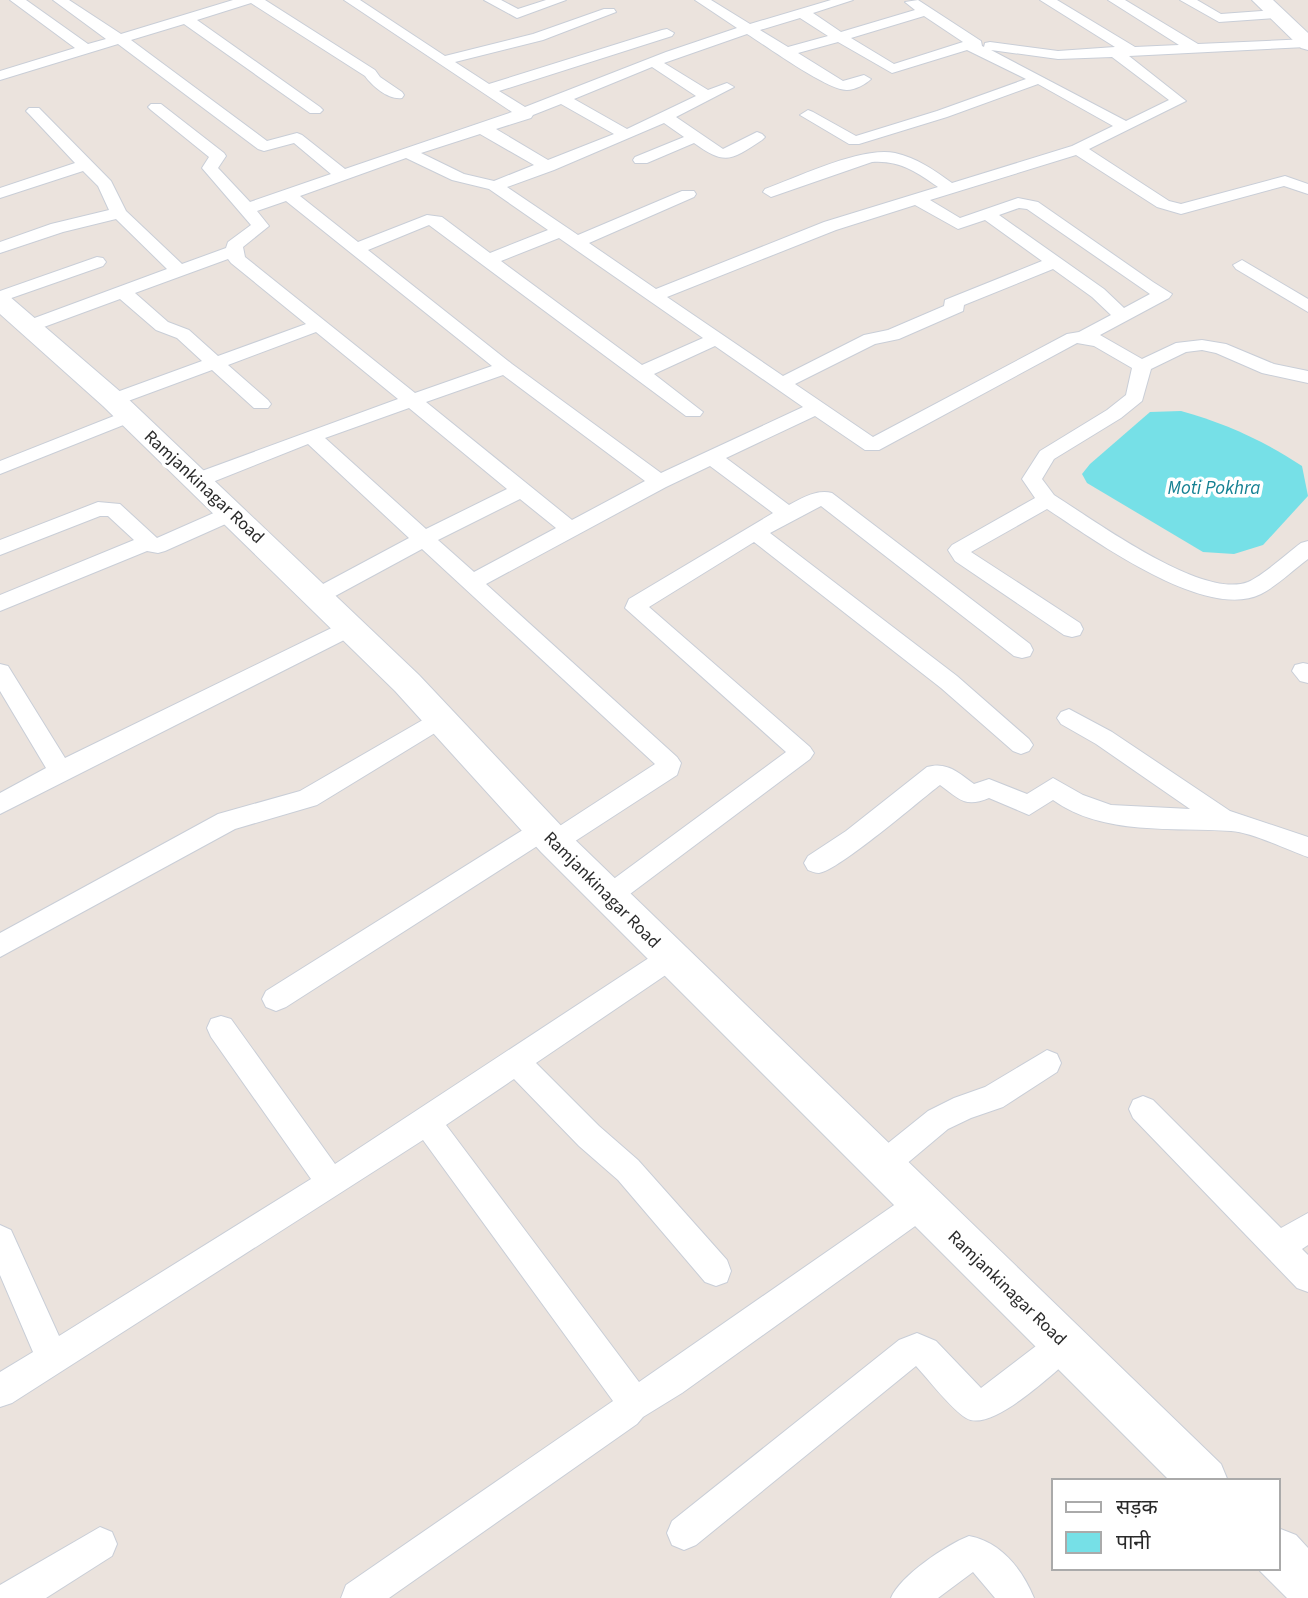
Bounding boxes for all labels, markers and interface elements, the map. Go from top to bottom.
street label: Ramjankinagar Road [138,425,270,549]
water label: Moti Pokhra [1168,475,1261,502]
street label: Ramjankinagar Road [538,826,666,954]
street label: Ramjankinagar Road [942,1225,1072,1351]
legend [1052,1479,1280,1570]
text: सड़क [1116,1492,1158,1522]
text: पानी [1116,1527,1151,1557]

